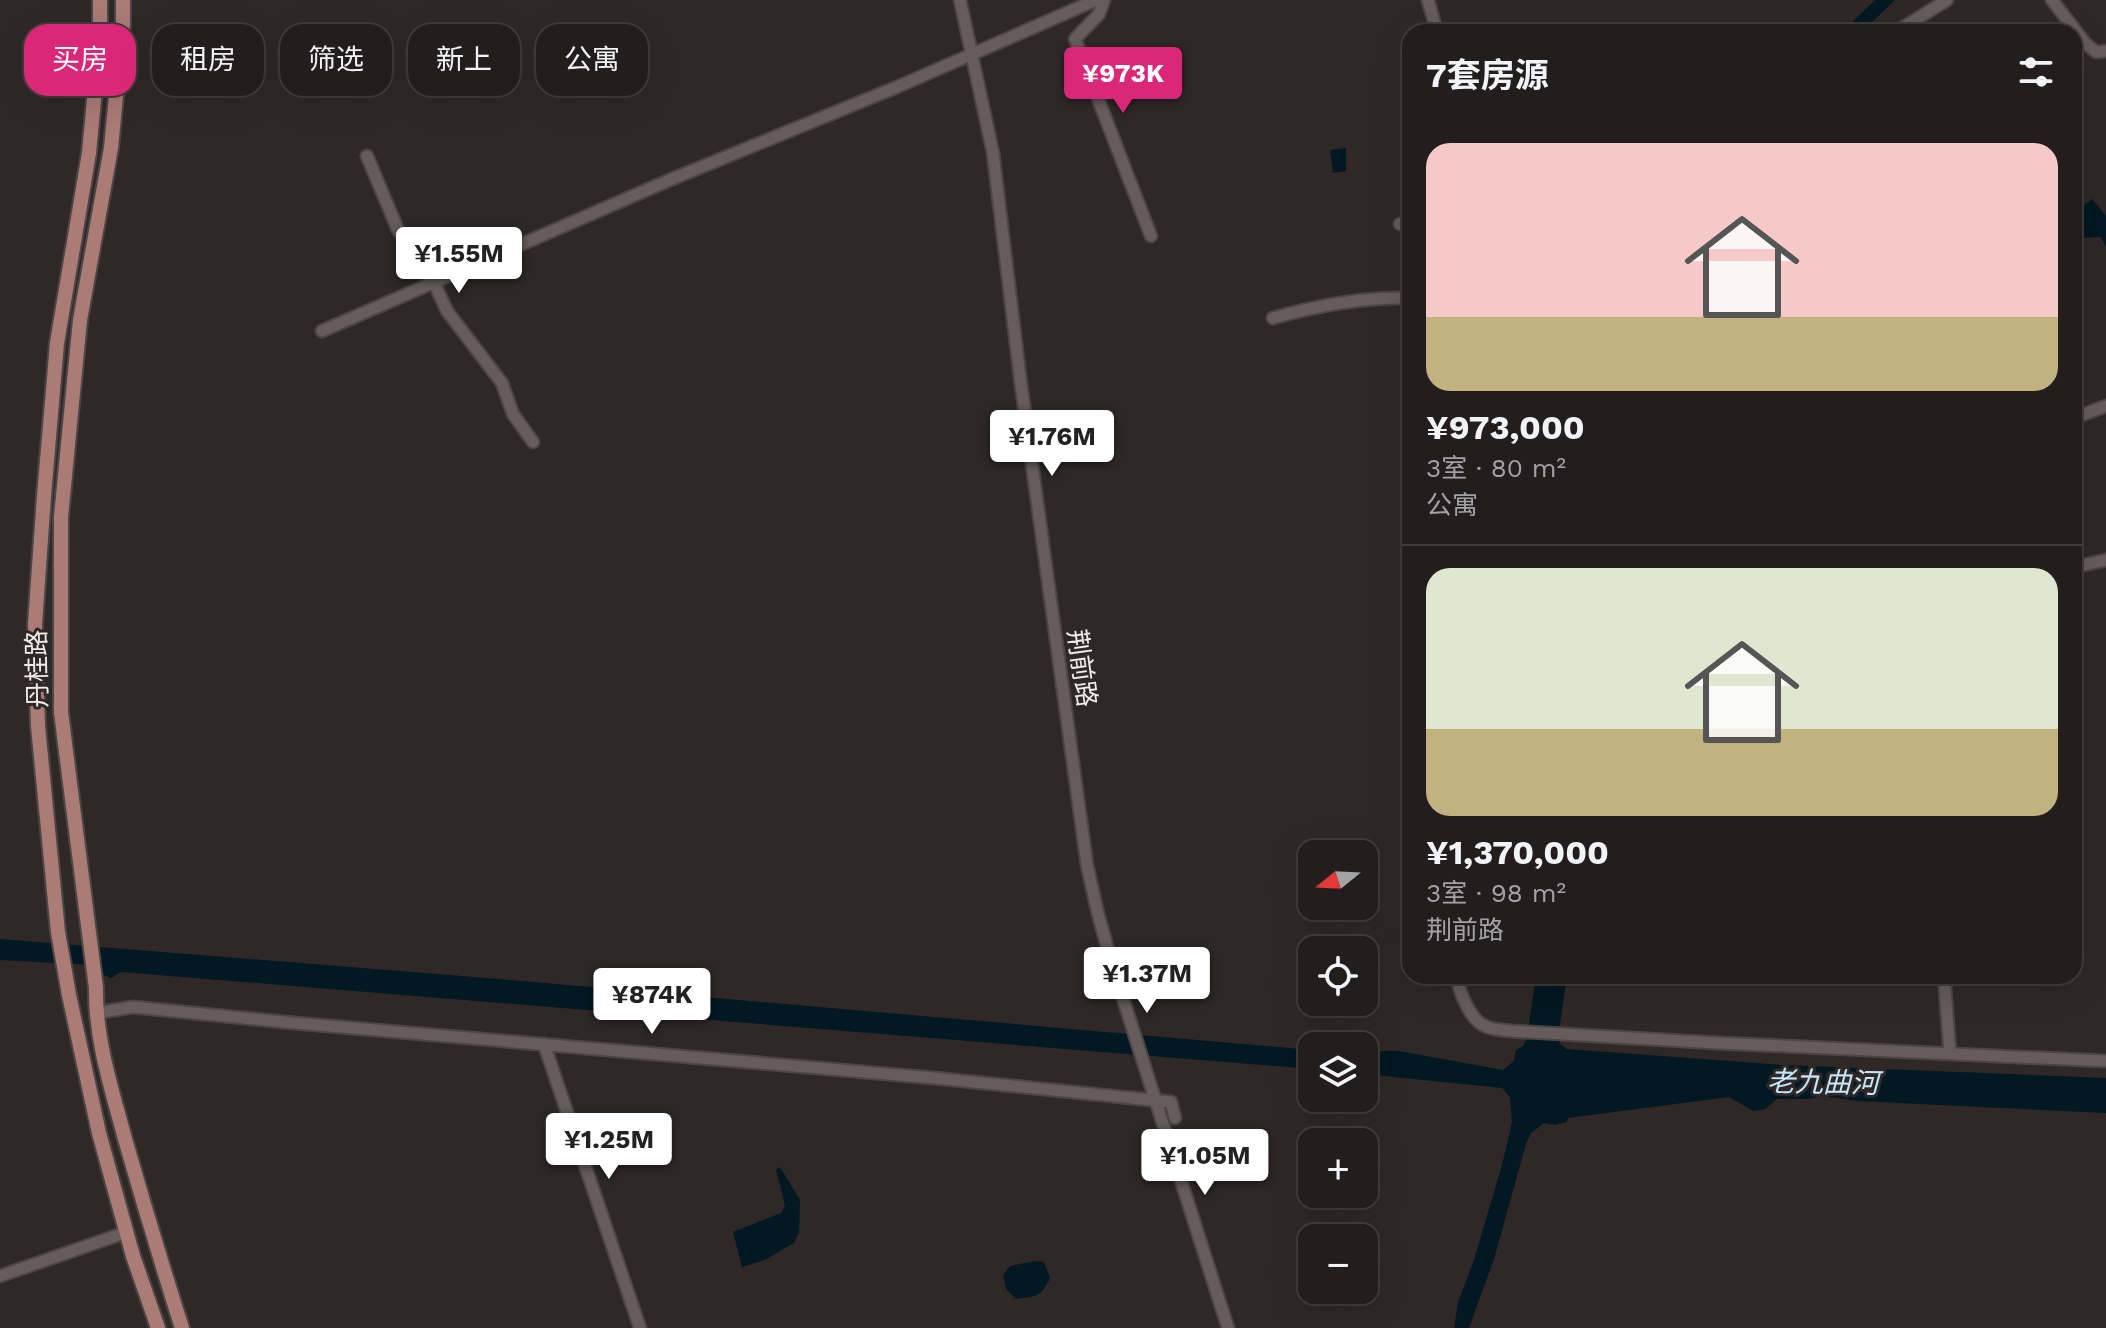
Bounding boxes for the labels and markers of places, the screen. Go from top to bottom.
pin: ¥973K [1067,47,1179,115]
pin: ¥1.55M [394,227,524,295]
pin: ¥1.76M [987,410,1117,478]
pin: ¥1.37M [1082,947,1212,1015]
pin: ¥874K [596,968,708,1036]
pin: ¥1.25M [544,1113,674,1181]
pin: ¥1.05M [1140,1129,1270,1197]

